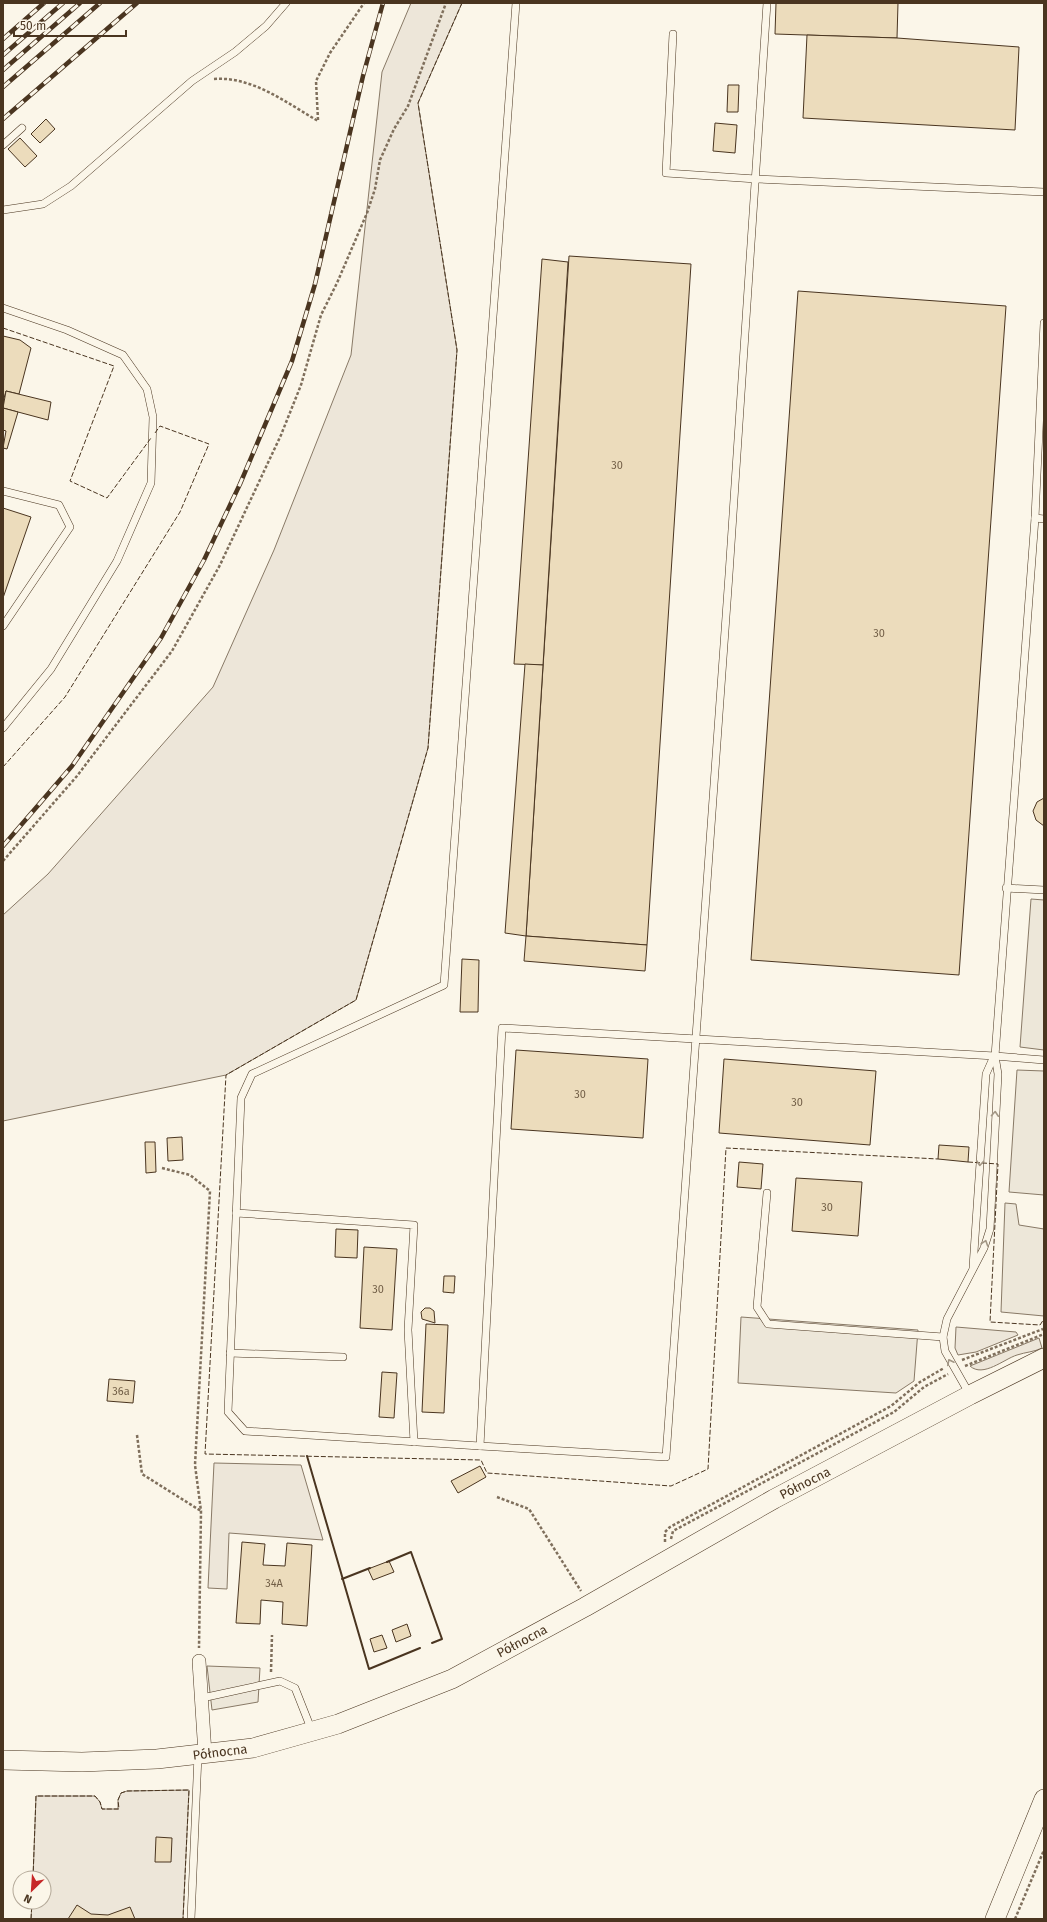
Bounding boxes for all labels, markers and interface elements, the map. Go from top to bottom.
scale bar [14,12,126,38]
text: 50 m [20,19,46,33]
house number: 30 [611,459,623,472]
house number: 30 [873,627,885,640]
house number: 30 [574,1088,586,1101]
house number: 30 [791,1096,803,1109]
one-way arrow [991,1111,1000,1117]
one-way arrow [976,1160,985,1166]
house number: 30 [821,1201,833,1214]
one-way arrow [980,1239,989,1246]
house number: 30 [372,1283,384,1296]
one-way arrow [948,1359,955,1366]
house number: 36a [112,1385,130,1398]
street label: Północna [777,1464,833,1502]
house number: 34A [265,1577,283,1590]
street label: Północna [494,1621,550,1661]
street label: Północna [192,1741,248,1763]
north arrow [12,1870,52,1910]
text: N [22,1891,34,1906]

